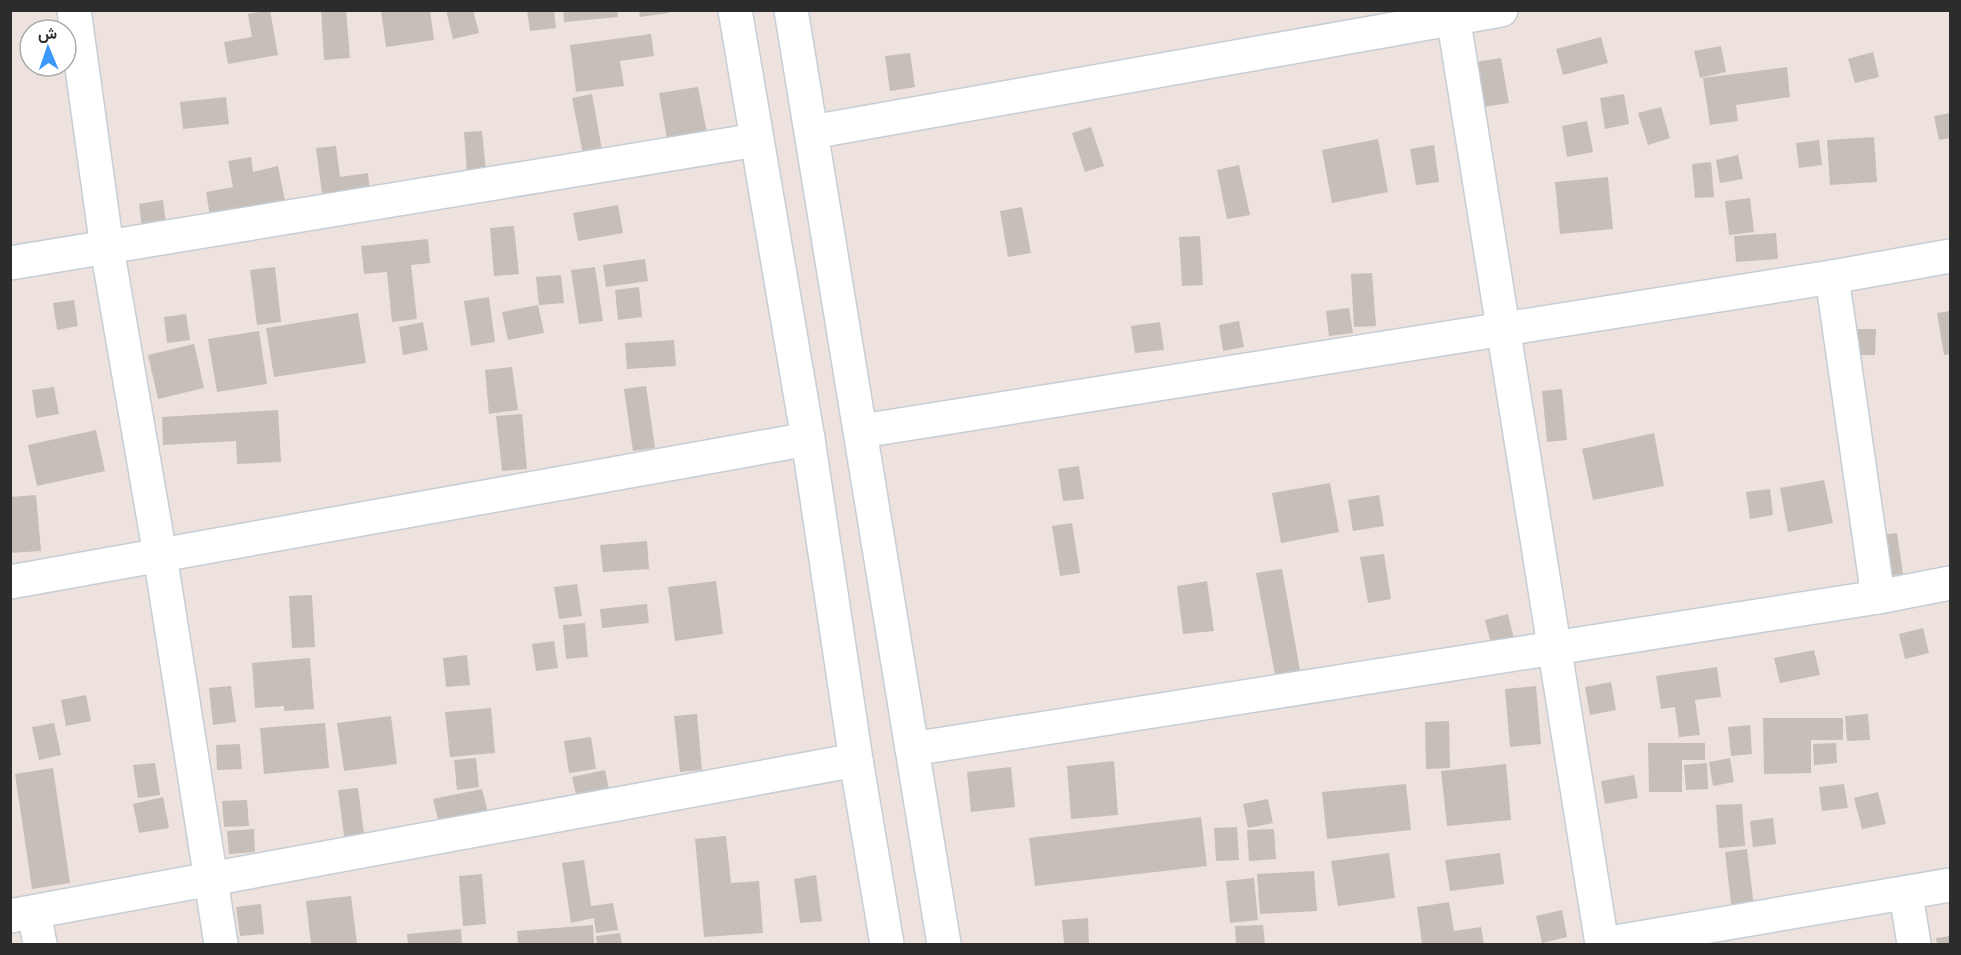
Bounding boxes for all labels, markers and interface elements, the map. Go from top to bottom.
north arrow [18,18,78,78]
text: ش [38,23,57,43]

